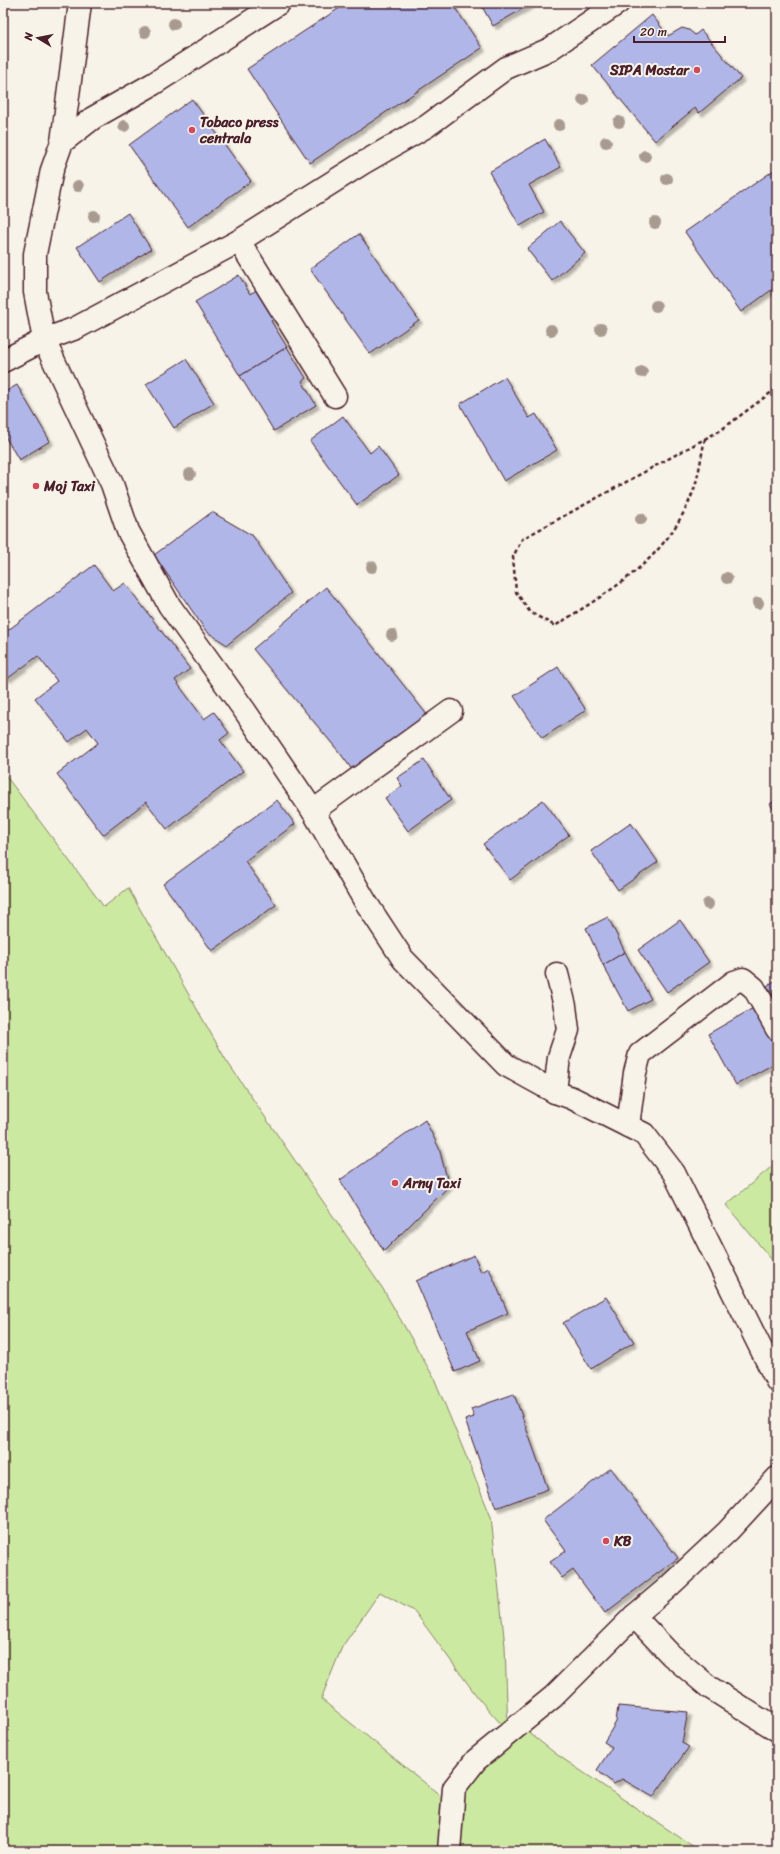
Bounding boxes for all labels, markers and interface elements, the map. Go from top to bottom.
north arrow [18,18,58,58]
scale bar [634,18,725,44]
text: 20 m [640,21,667,43]
text: N [18,31,39,43]
place label: SIPA Mostar [609,58,690,83]
marker: SIPA Mostar [692,65,702,75]
place label: Tobaco press centrala [199,110,279,151]
marker: Tobaco press centrala [187,125,197,135]
place label: Moj Taxi [43,474,96,499]
marker: Moj Taxi [31,481,41,491]
place label: Arny Taxi [402,1171,462,1196]
marker: Arny Taxi [390,1178,400,1188]
place label: KB [613,1529,632,1554]
marker: KB [601,1536,611,1546]

